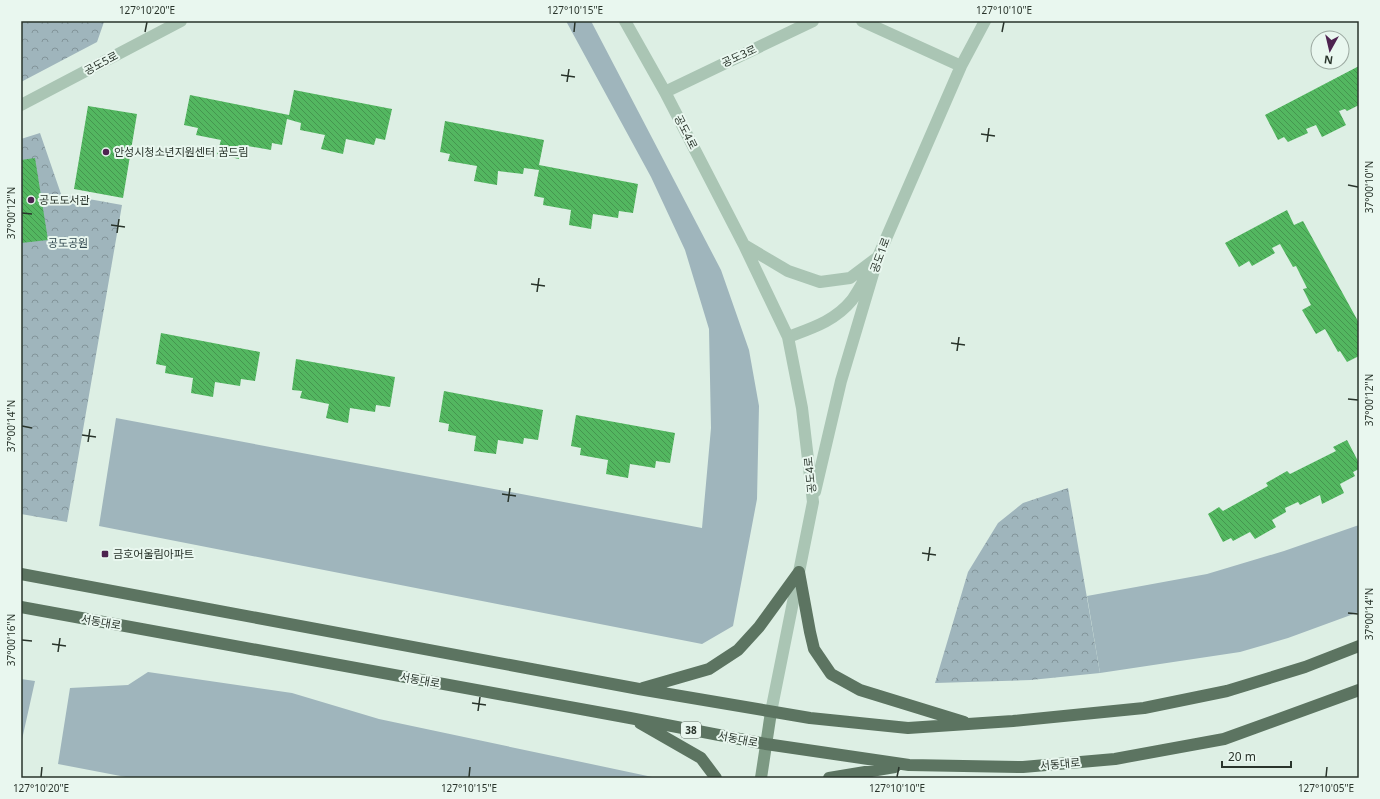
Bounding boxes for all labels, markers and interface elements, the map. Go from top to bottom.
text: 127°10'20"E [119,3,175,17]
text: 127°10'15"E [547,3,603,17]
text: 127°10'10"E [976,3,1032,17]
north arrow [1310,30,1350,70]
street label: 공도3로 [719,41,759,70]
street label: 공도5로 [81,47,120,78]
text: N [1323,52,1334,68]
street label: 공도4로 [671,112,701,152]
place label: 안성시청소년지원센터 꿈드림 [114,144,248,159]
marker: 안성시청소년지원센터 꿈드림 [101,147,111,157]
text: 37°00'10"N [1362,161,1376,213]
text: 37°00'12"N [4,187,18,239]
place label: 공도도서관 [39,192,90,207]
marker: 공도도서관 [26,195,36,205]
park label: 공도공원 [48,235,88,250]
street label: 공도1로 [866,235,893,275]
text: 37°00'12"N [1362,374,1376,426]
text: 37°00'14"N [4,400,18,452]
street label: 공도4로 [800,456,819,494]
place label: 금호어울림아파트 [113,546,194,561]
marker: 금호어울림아파트 [100,549,110,559]
text: 37°00'14"N [1362,588,1376,640]
street label: 서동대로 [80,611,122,632]
text: 37°00'16"N [4,614,18,666]
street label: 서동대로 [399,669,441,690]
road number: 38 [681,722,701,738]
street label: 서동대로 [717,727,759,750]
scale bar [1222,743,1291,769]
text: 20 m [1228,748,1256,765]
street label: 서동대로 [1039,754,1081,773]
text: 127°10'20"E [13,781,69,795]
text: 127°10'15"E [441,781,497,795]
text: 127°10'10"E [869,781,925,795]
text: 127°10'05"E [1298,781,1354,795]

